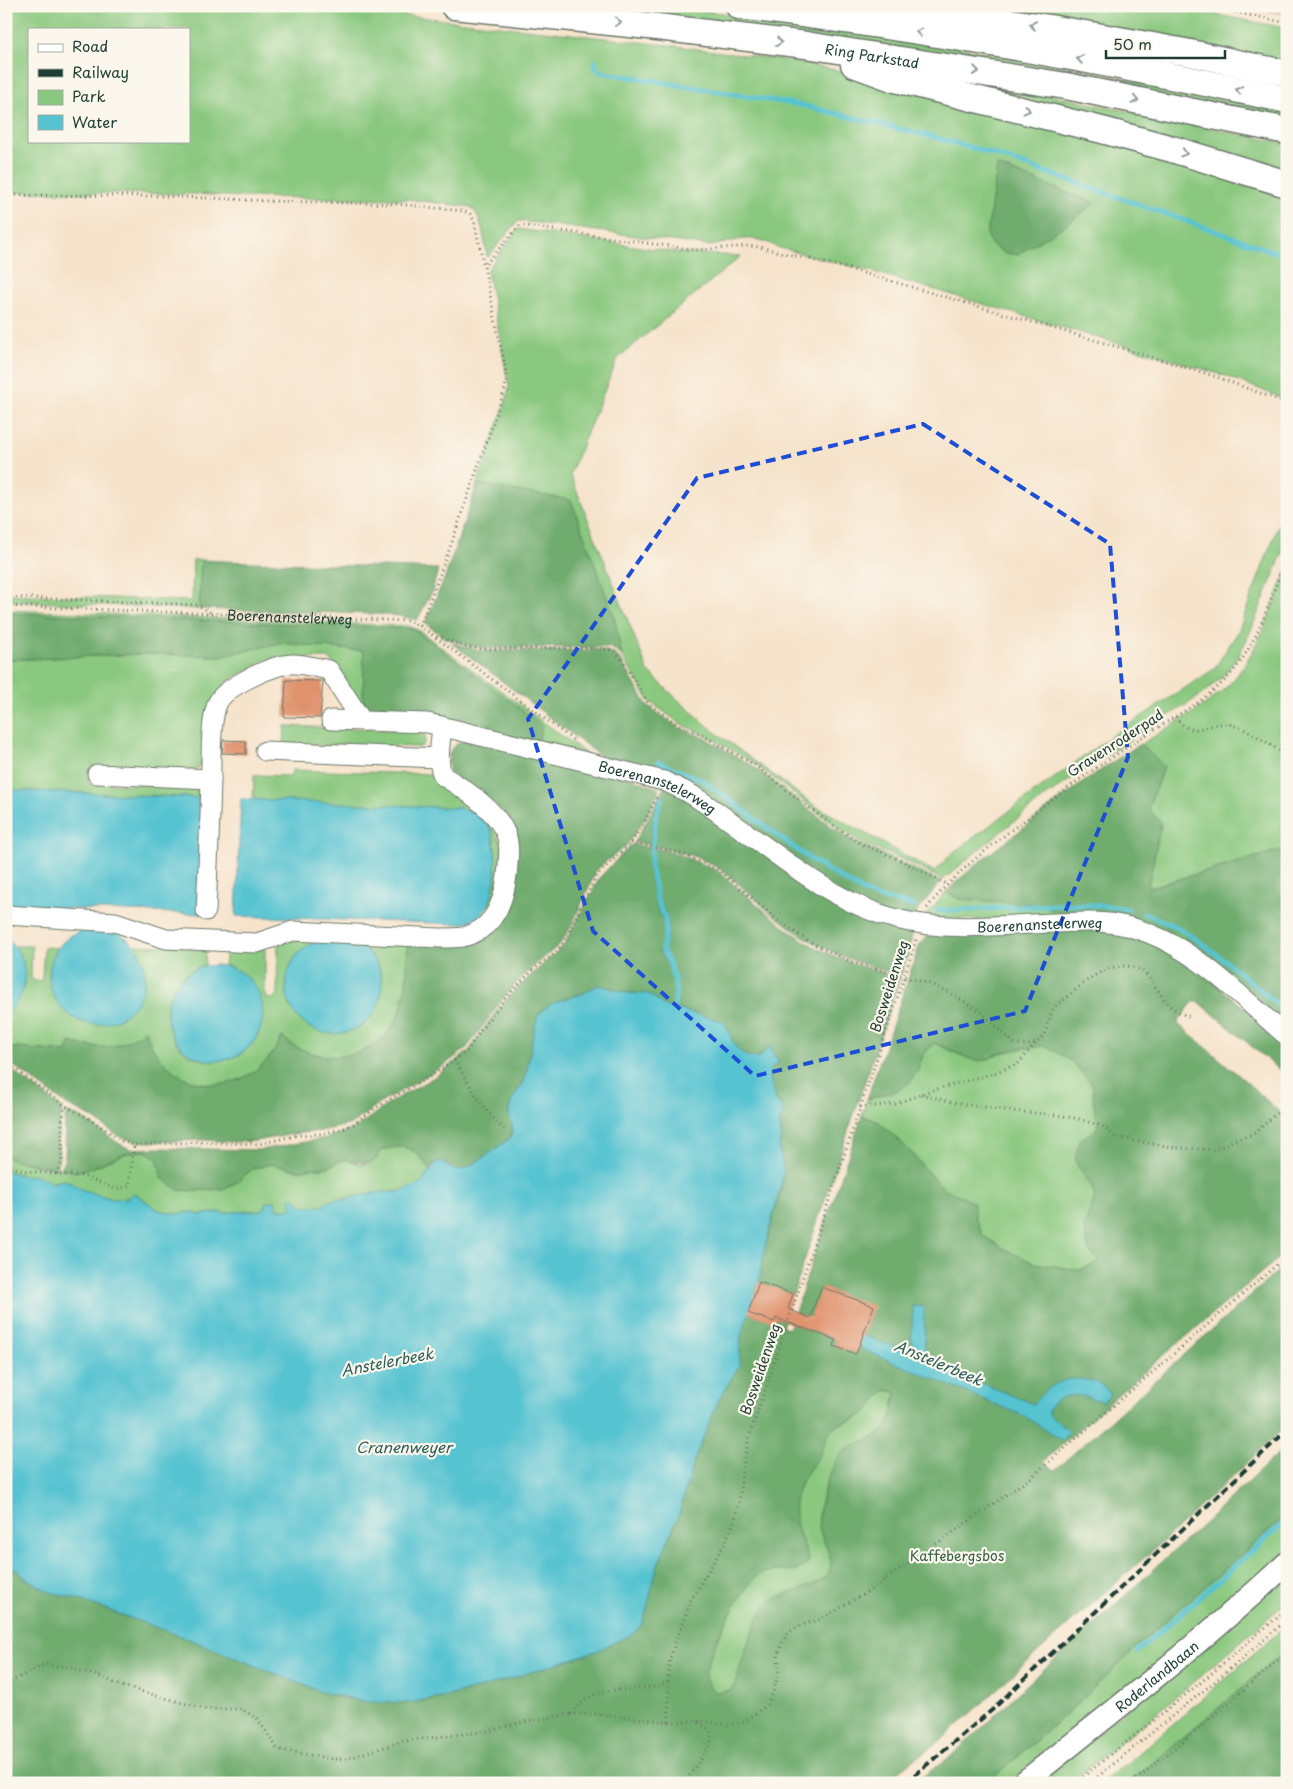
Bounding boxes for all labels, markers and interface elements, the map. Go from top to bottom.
one-way arrow [614,17,622,28]
one-way arrow [1028,21,1037,31]
one-way arrow [915,27,923,38]
legend [28,28,190,142]
scale bar [1106,28,1224,60]
text: 50 m [1113,32,1152,55]
text: Road [72,34,108,57]
one-way arrow [776,36,784,47]
street label: Ring Parkstad [823,38,921,73]
one-way arrow [1075,55,1084,65]
text: Railway [72,60,129,83]
one-way arrow [971,66,980,76]
text: Park [72,84,106,107]
one-way arrow [1235,85,1244,95]
one-way arrow [1131,94,1140,105]
one-way arrow [1023,105,1031,115]
text: Water [72,110,117,133]
one-way arrow [1180,147,1188,157]
street label: Boerenanstelerweg [227,604,353,629]
street label: Gravenroderpad [1063,704,1167,782]
street label: Boerenanstelerweg [596,755,721,819]
street label: Boerenanstelerweg [977,911,1103,937]
street label: Bosweidenweg [864,937,914,1035]
street label: Bosweidenweg [734,1320,786,1418]
water label: Anstelerbeek [891,1333,987,1391]
water label: Anstelerbeek [339,1341,436,1381]
water label: Cranenweyer [356,1435,454,1458]
park label: Kaffebergsbos [910,1545,1004,1566]
street label: Roderlandbaan [1110,1635,1203,1717]

